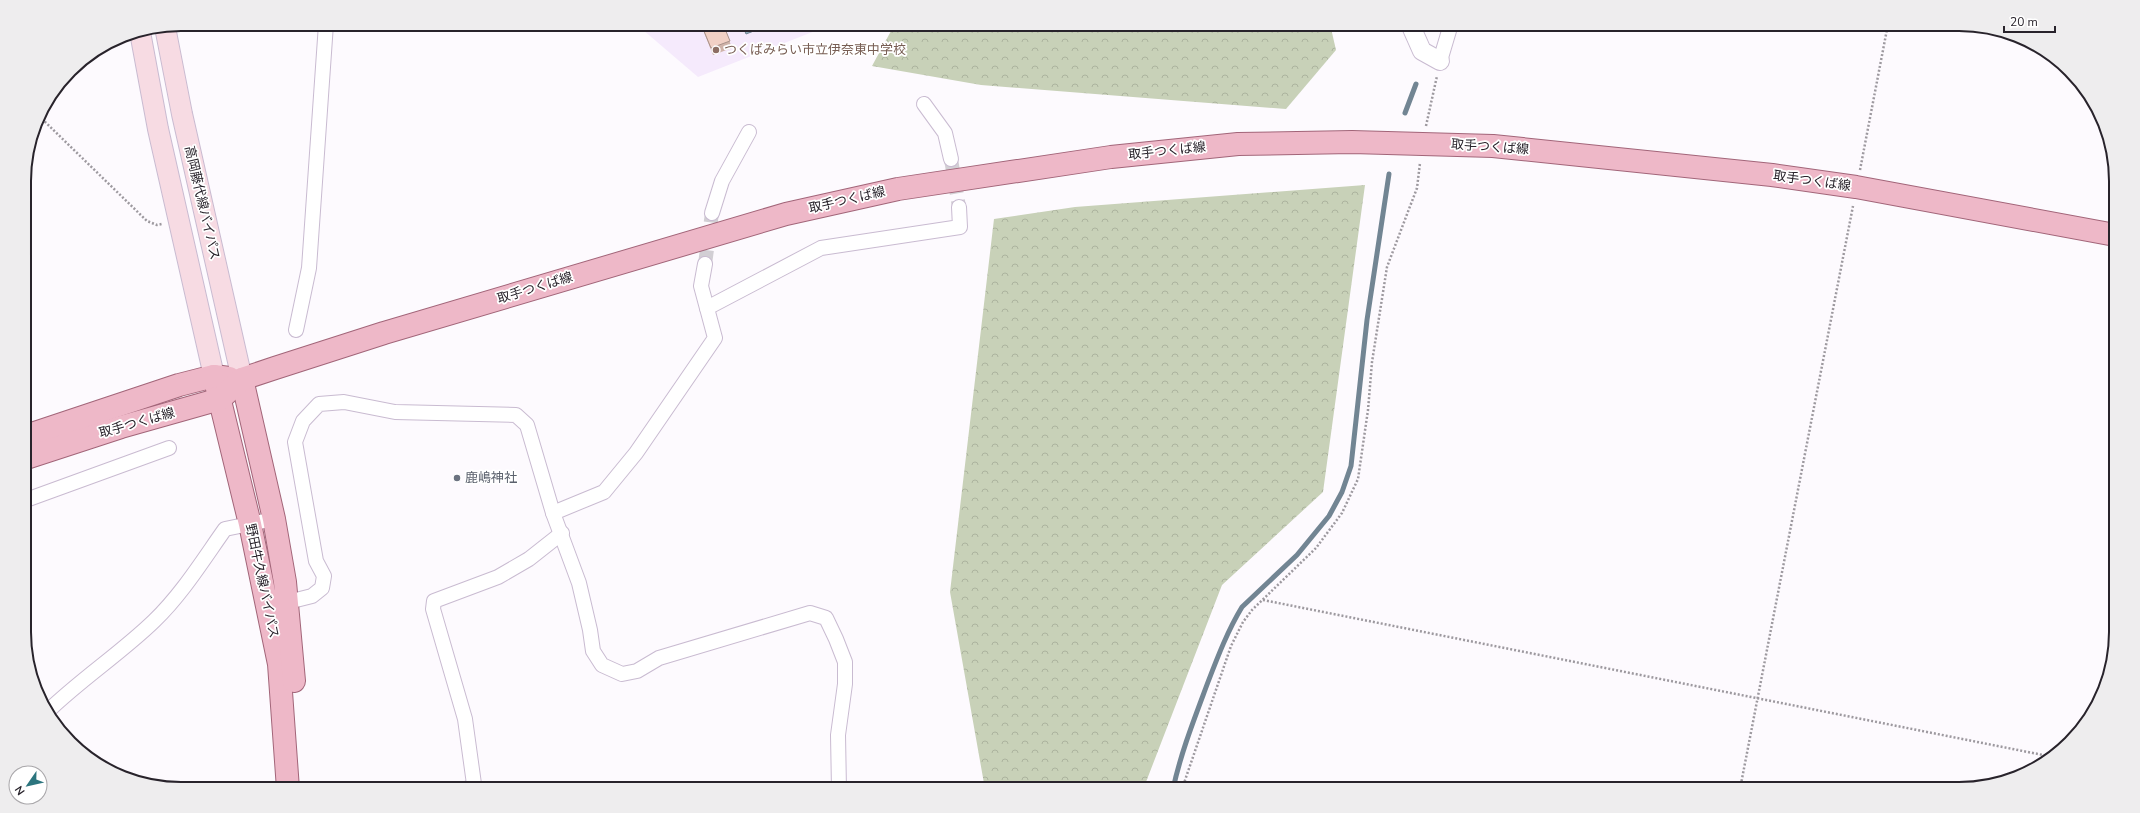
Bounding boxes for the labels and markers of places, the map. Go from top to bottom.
place label: つくばみらい市立伊奈東中学校 [724,41,906,59]
marker: つくばみらい市立伊奈東中学校 [711,45,721,55]
place label: 鹿嶋神社 [465,469,517,487]
marker: 鹿嶋神社 [452,473,462,483]

